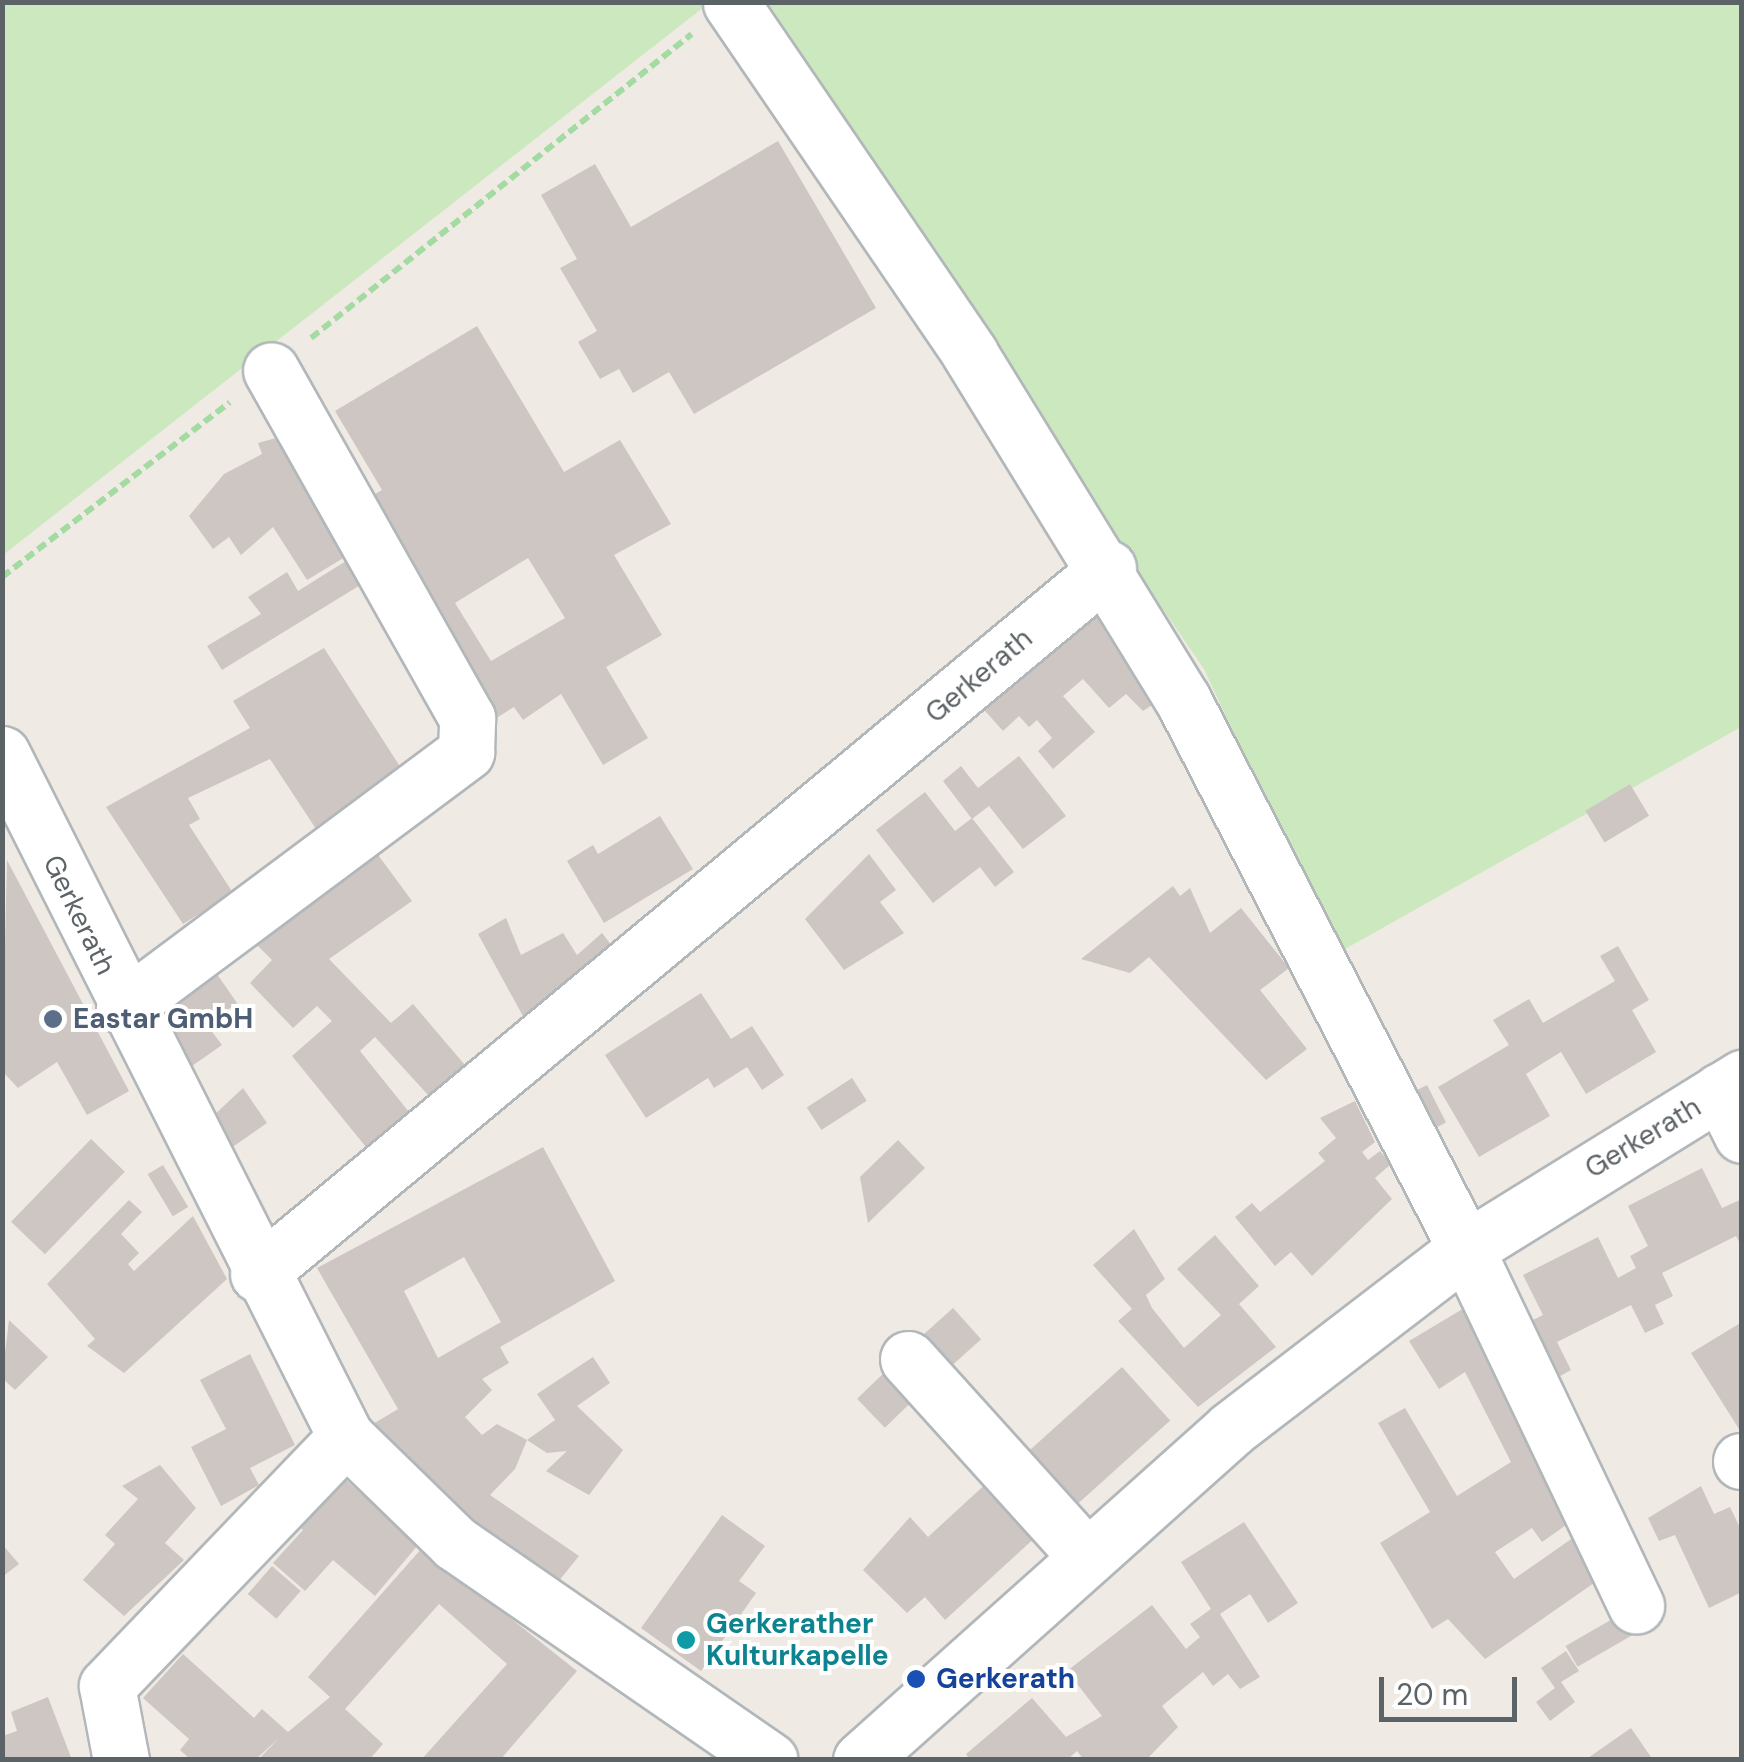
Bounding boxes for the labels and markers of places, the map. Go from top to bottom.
place label: Eastar GmbH [73,1002,253,1036]
marker: Eastar GmbH [42,1008,64,1030]
place label: Gerkerather Kulturkapelle [706,1607,889,1673]
marker: Gerkerather Kulturkapelle [675,1629,697,1651]
place label: Gerkerath [936,1662,1075,1696]
marker: Gerkerath [905,1668,927,1690]

